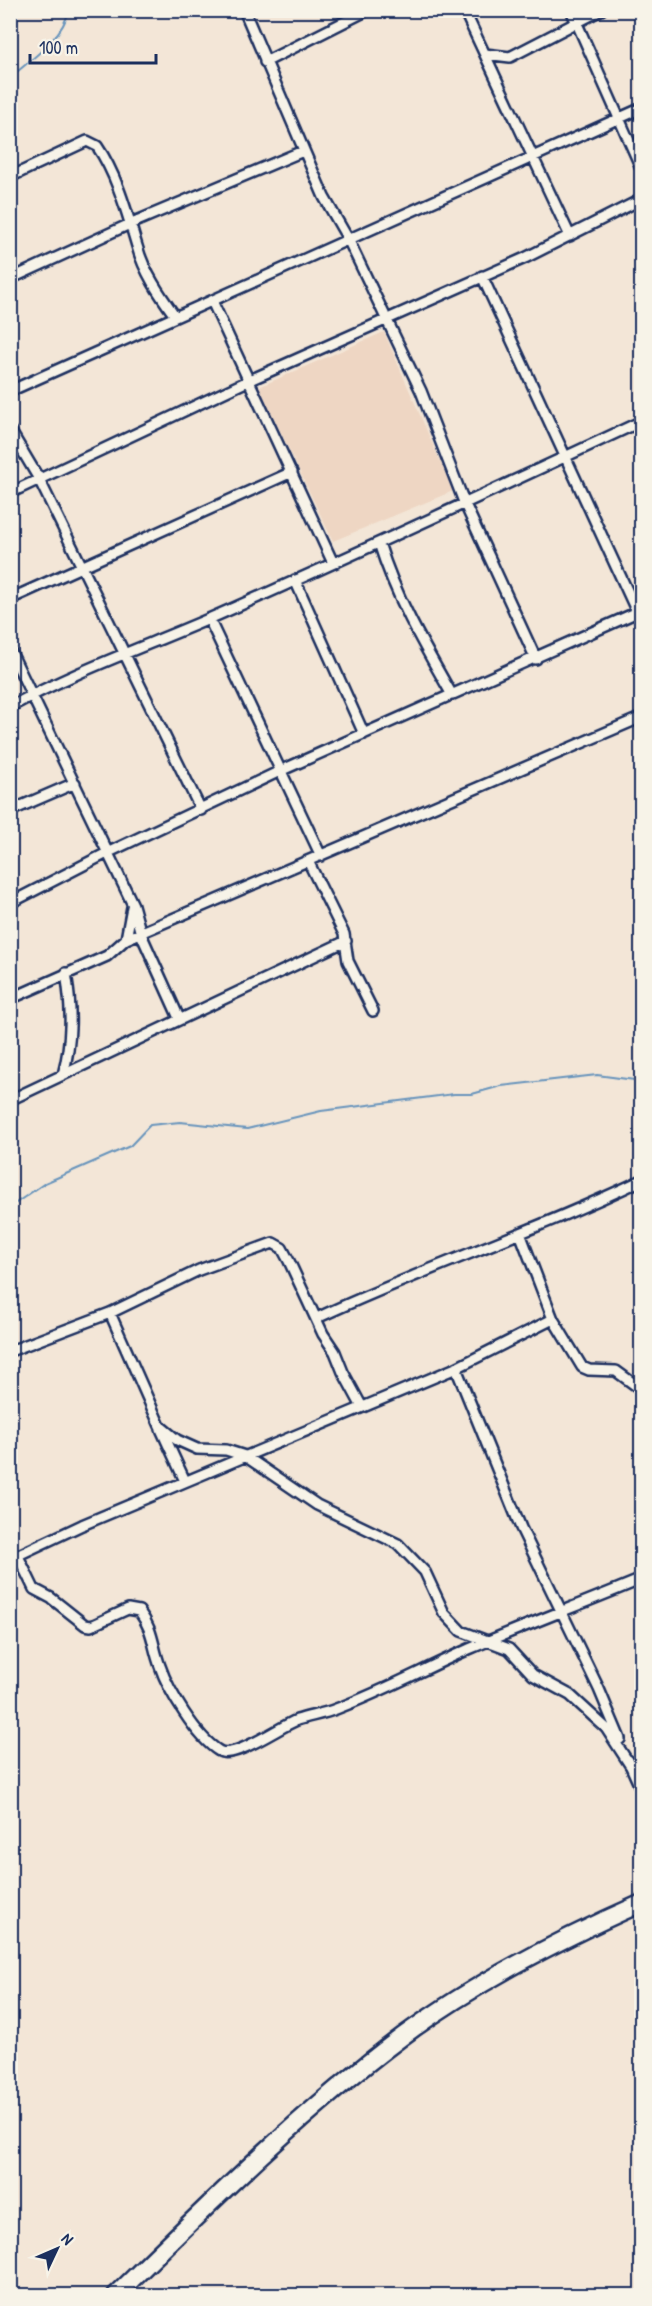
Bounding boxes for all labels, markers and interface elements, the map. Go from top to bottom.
scale bar [30,27,156,65]
text: 100 m [39,35,78,60]
north arrow [27,2219,87,2279]
text: N [57,2228,79,2250]

